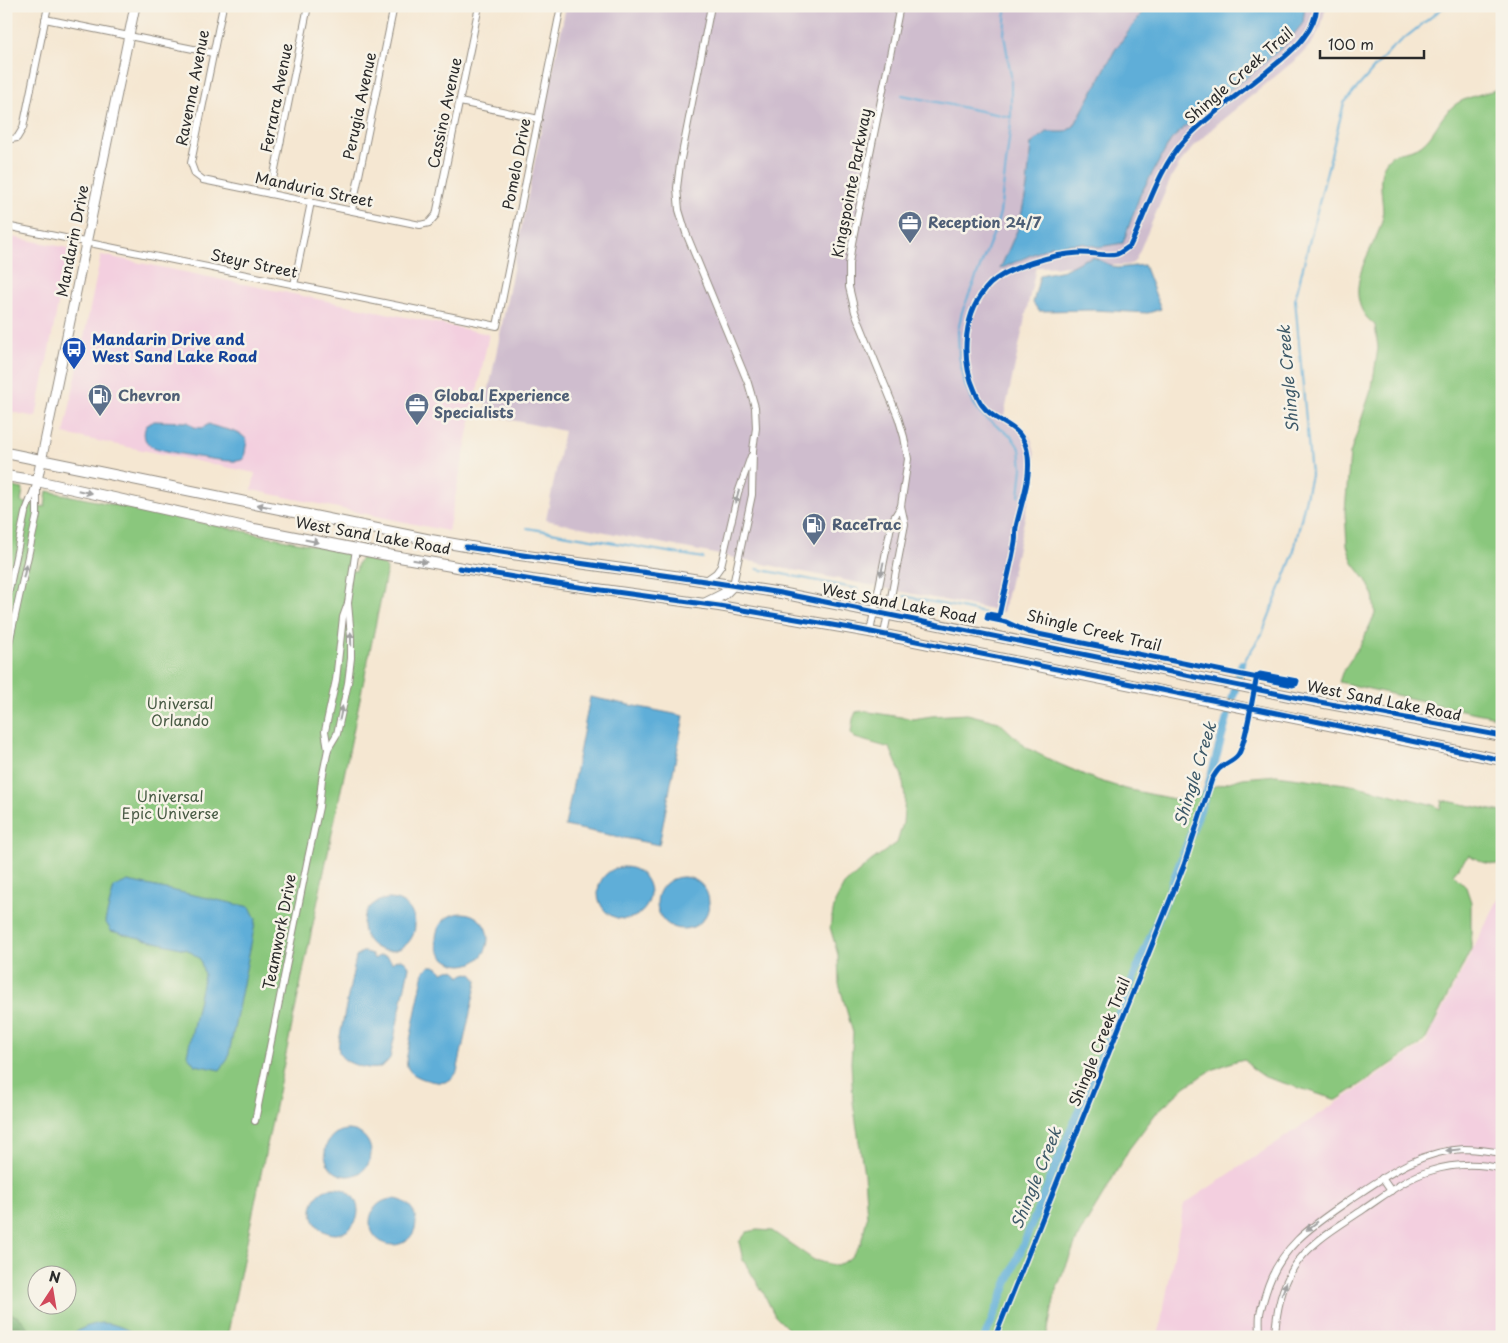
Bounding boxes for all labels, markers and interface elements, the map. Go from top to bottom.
street label: Shingle Creek Trail [1178,21,1298,129]
street label: Ravenna Avenue [169,28,214,148]
scale bar [1320,28,1424,60]
text: 100 m [1328,32,1374,55]
street label: Ferrara Avenue [254,41,297,155]
street label: Perugia Avenue [336,50,381,161]
street label: Cassino Avenue [421,55,467,170]
street label: Kingspointe Parkway [825,106,876,259]
street label: Pomelo Drive [495,116,536,212]
street label: Manduria Street [253,165,376,212]
street label: Mandarin Drive [49,183,94,299]
office icon: Reception 24/7 [897,210,923,244]
place label: Reception 24/7 [928,210,1042,233]
street label: Steyr Street [209,242,300,283]
water label: Shingle Creek [1270,323,1304,434]
place label: Mandarin Drive and West Sand Lake Road [92,327,257,367]
bus stop icon: Mandarin Drive and West Sand Lake Road [61,336,87,370]
fuel station icon: Chevron [87,383,113,417]
place label: Chevron [118,383,181,406]
place label: Global Experience Specialists [434,383,570,423]
office icon: Global Experience Specialists [404,392,430,426]
one-way arrow [77,488,92,496]
one-way arrow [733,489,741,504]
one-way arrow [255,501,271,509]
street label: West Sand Lake Road [294,510,453,559]
fuel station icon: RaceTrac [801,512,827,546]
place label: RaceTrac [832,512,901,535]
one-way arrow [305,537,321,545]
one-way arrow [413,557,429,565]
one-way arrow [878,561,886,577]
one-way arrow [21,564,29,579]
street label: West Sand Lake Road [820,576,979,629]
street label: Shingle Creek Trail [1025,603,1164,656]
one-way arrow [347,631,355,647]
street label: West Sand Lake Road [1305,673,1464,726]
park label: Universal Orlando [146,691,214,731]
one-way arrow [338,705,346,721]
water label: Shingle Creek [1167,717,1222,829]
park label: Universal Epic Universe [122,784,218,824]
street label: Teamwork Drive [256,872,301,992]
street label: Shingle Creek Trail [1062,973,1135,1110]
water label: Shingle Creek [1004,1122,1067,1232]
one-way arrow [1445,1146,1461,1154]
one-way arrow [1306,1221,1319,1232]
text: N [47,1265,62,1288]
north arrow [28,1266,78,1316]
one-way arrow [1280,1281,1288,1296]

